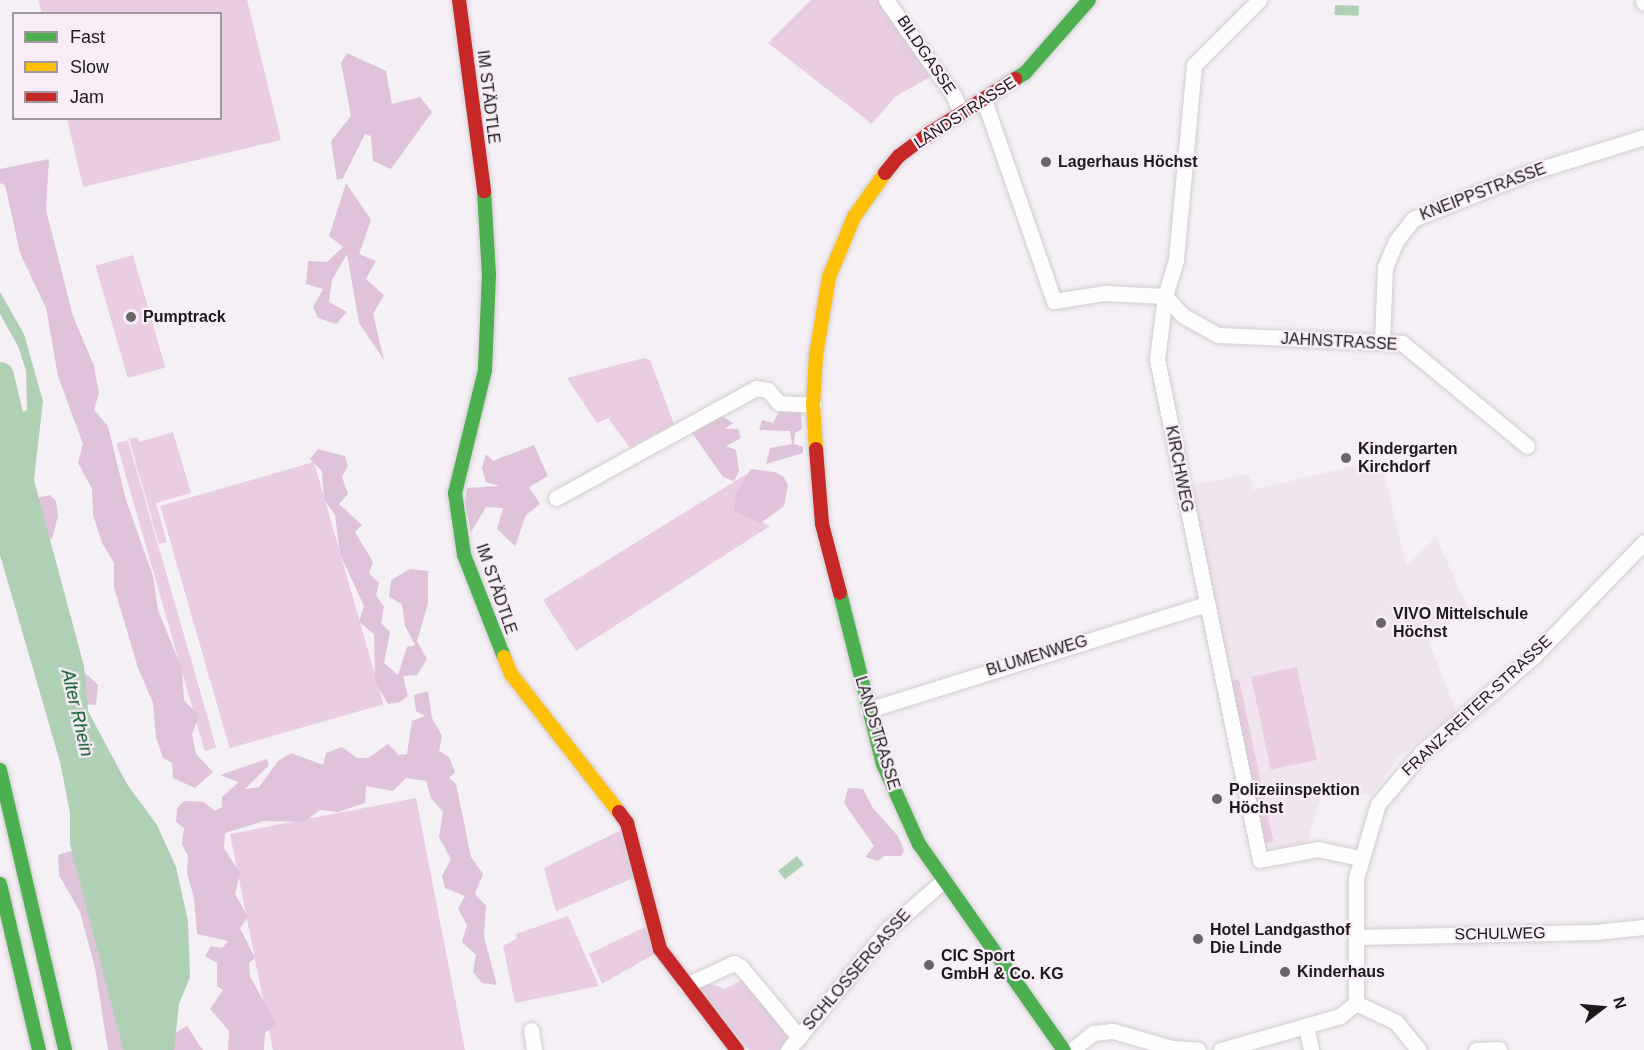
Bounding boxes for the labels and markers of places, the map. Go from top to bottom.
place label: Lagerhaus Höchst [1058,152,1198,172]
marker: Lagerhaus Höchst [1039,155,1053,169]
place label: Pumptrack [143,307,226,327]
marker: Pumptrack [124,310,138,324]
place label: Kindergarten Kirchdorf [1358,439,1458,477]
marker: Kindergarten Kirchdorf [1339,451,1353,465]
place label: VIVO Mittelschule Höchst [1393,604,1528,642]
marker: VIVO Mittelschule Höchst [1374,616,1388,630]
place label: Polizeiinspektion Höchst [1229,780,1360,818]
marker: Polizeiinspektion Höchst [1210,792,1224,806]
place label: Hotel Landgasthof Die Linde [1210,920,1350,958]
marker: Hotel Landgasthof Die Linde [1191,932,1205,946]
place label: CIC Sport GmbH & Co. KG [941,946,1064,984]
marker: CIC Sport GmbH & Co. KG [922,958,936,972]
place label: Kinderhaus [1297,962,1385,982]
marker: Kinderhaus [1278,965,1292,979]

